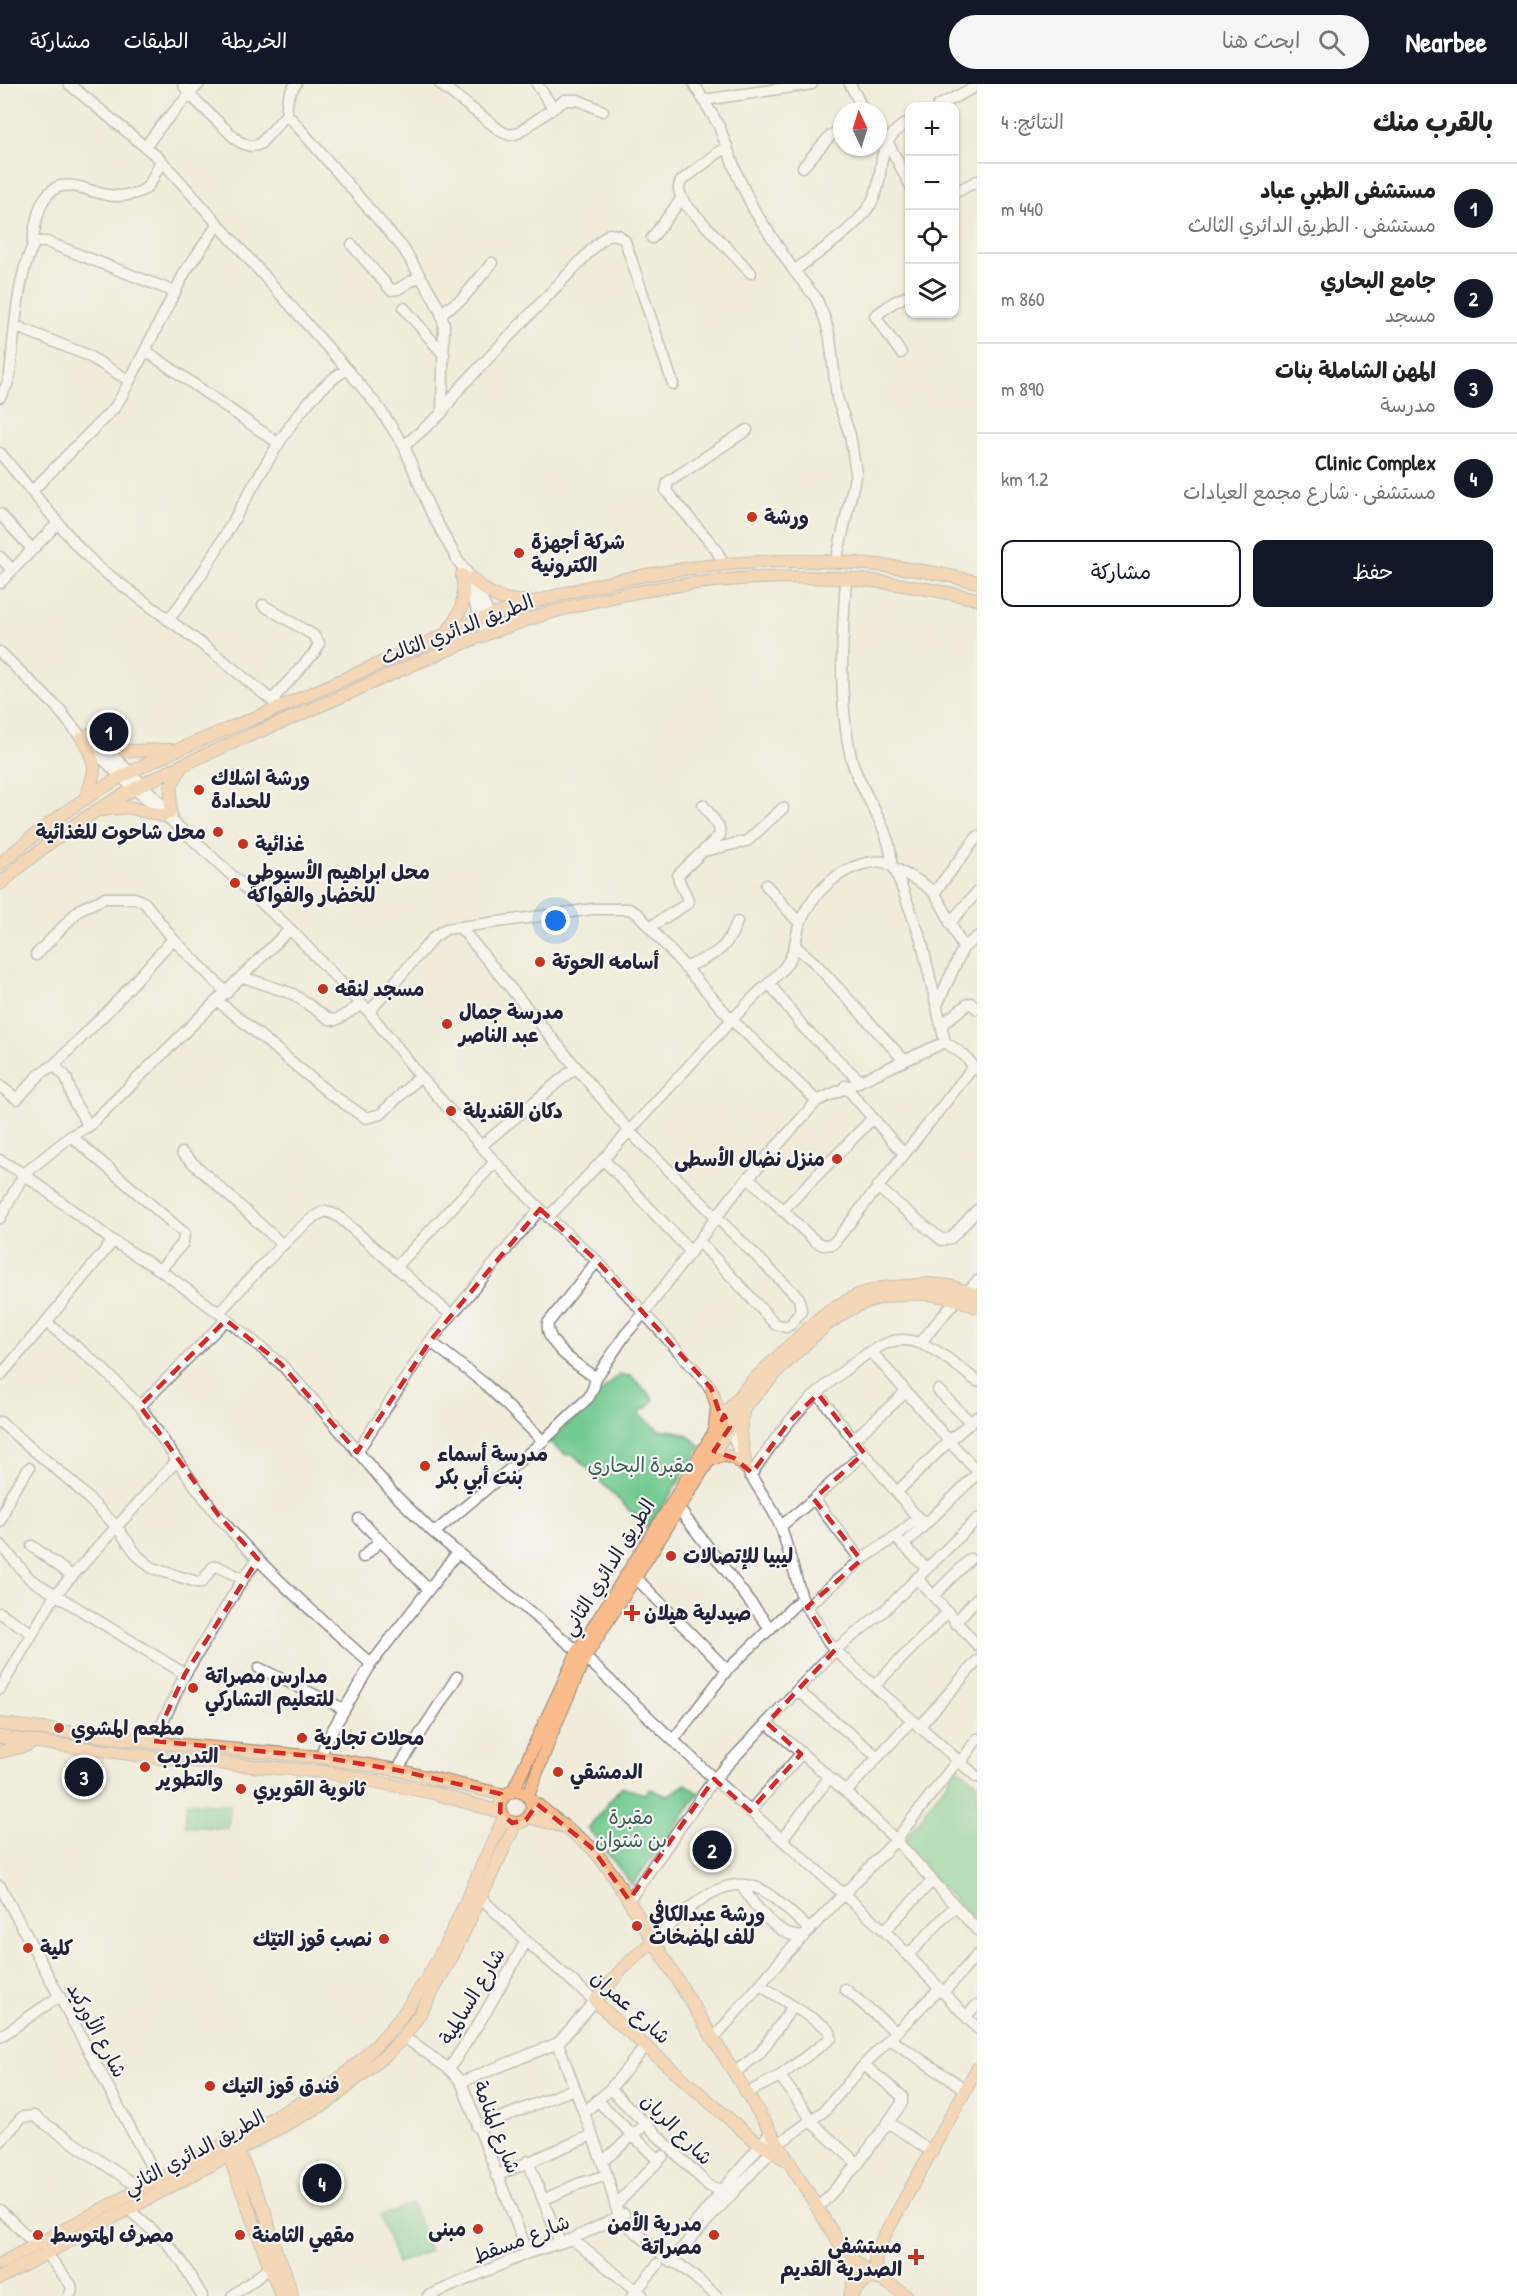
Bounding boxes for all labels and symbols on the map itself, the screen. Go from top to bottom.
north arrow [833,102,887,156]
place label: ورشة [764,503,809,530]
marker: ورشة [745,510,759,524]
place label: شركة أجهزة الكترونية [531,528,625,579]
marker: شركة أجهزة الكترونية [512,546,526,560]
street label: الطريق الدائري الثالث [376,587,538,672]
pin: 1 [90,710,128,754]
place label: ورشة اشلاك للحدادة [211,764,310,814]
marker: ورشة اشلاك للحدادة [192,783,206,797]
place label: محل شاحوت للغذائية [36,818,206,845]
marker: محل شاحوت للغذائية [211,825,225,839]
place label: غذائية [255,830,305,857]
marker: غذائية [236,837,250,851]
place label: محل ابراهيم الأسيوطي للخضار والفواكه [247,858,430,908]
marker: محل ابراهيم الأسيوطي للخضار والفواكه [228,876,242,890]
your location [541,906,570,935]
place label: أسامه الحوتة [552,948,659,975]
marker: أسامه الحوتة [533,955,547,969]
place label: مسجد لنقه [335,975,425,1002]
marker: مسجد لنقه [316,982,330,996]
place label: مدرسة جمال عبد الناصر [457,998,564,1048]
marker: مدرسة جمال عبد الناصر [440,1017,454,1031]
place label: دكان القنديلة [463,1097,563,1124]
marker: دكان القنديلة [444,1104,458,1118]
place label: منزل نضال الأسطى [674,1145,825,1172]
marker: منزل نضال الأسطى [830,1152,844,1166]
place label: مدرسة أسماء بنت أبي بكر [435,1440,548,1495]
park label: مقبرة البحاري [588,1451,695,1480]
marker: مدرسة أسماء بنت أبي بكر [418,1459,432,1473]
street label: الطريق الدائري الثاني [554,1493,665,1643]
place label: ليبيا للإتصالات [683,1542,793,1570]
marker: ليبيا للإتصالات [664,1549,678,1563]
place label: صيدلية هيلان [644,1599,751,1626]
marker: صيدلية هيلان [625,1606,639,1620]
place label: مدارس مصراتة للتعليم التشاركي [205,1662,334,1717]
marker: مدارس مصراتة للتعليم التشاركي [186,1681,200,1695]
place label: مطعم المشوي [71,1714,185,1744]
marker: مطعم المشوي [52,1721,66,1735]
place label: محلات تجارية [314,1724,424,1751]
marker: محلات تجارية [295,1731,309,1745]
place label: التدريب والتطوير [155,1742,223,1792]
pin: 3 [64,1754,104,1800]
place label: الدمشقي [570,1758,643,1790]
marker: التدريب والتطوير [138,1760,152,1774]
marker: الدمشقي [551,1765,565,1779]
place label: ثانوية القويري [253,1775,367,1805]
marker: ثانوية القويري [234,1782,248,1796]
park label: مقبرة بن شتوان [595,1803,667,1853]
pin: 2 [692,1828,732,1872]
place label: ورشة عبدالكافي للف المضخات [649,1900,765,1950]
marker: ورشة عبدالكافي للف المضخات [630,1919,644,1933]
place label: نصب قوز التيّك [253,1925,372,1952]
marker: نصب قوز التيّك [377,1932,391,1946]
place label: كلية [40,1934,73,1961]
marker: كلية [21,1941,35,1955]
street label: شارع السالمية [432,1942,512,2050]
street label: شارع عمران [585,1964,677,2050]
street label: شارع الأوركيد [60,1978,134,2082]
place label: فندق قوز التيك [222,2072,340,2099]
street label: شارع المنامة [466,2076,528,2178]
marker: فندق قوز التيك [203,2079,217,2093]
street label: شارع الريان [635,2087,719,2171]
street label: الطريق الدائري الثاني [118,2103,272,2205]
pin: 4 [302,2160,342,2206]
street label: شارع مسقط [468,2208,574,2270]
place label: مدرية الأمن مصراتة [607,2210,702,2260]
place label: مبنى [428,2215,466,2242]
place label: مصرف المتوسط [50,2221,174,2248]
place label: مقهي الثامنة [252,2221,355,2253]
marker: مبنى [471,2222,485,2236]
marker: مصرف المتوسط [31,2228,45,2242]
marker: مقهي الثامنة [233,2228,247,2242]
marker: مدرية الأمن مصراتة [707,2228,721,2242]
place label: مستشفى الصدرية القديم [780,2232,902,2284]
marker: مستشفى الصدرية القديم [907,2248,925,2266]

